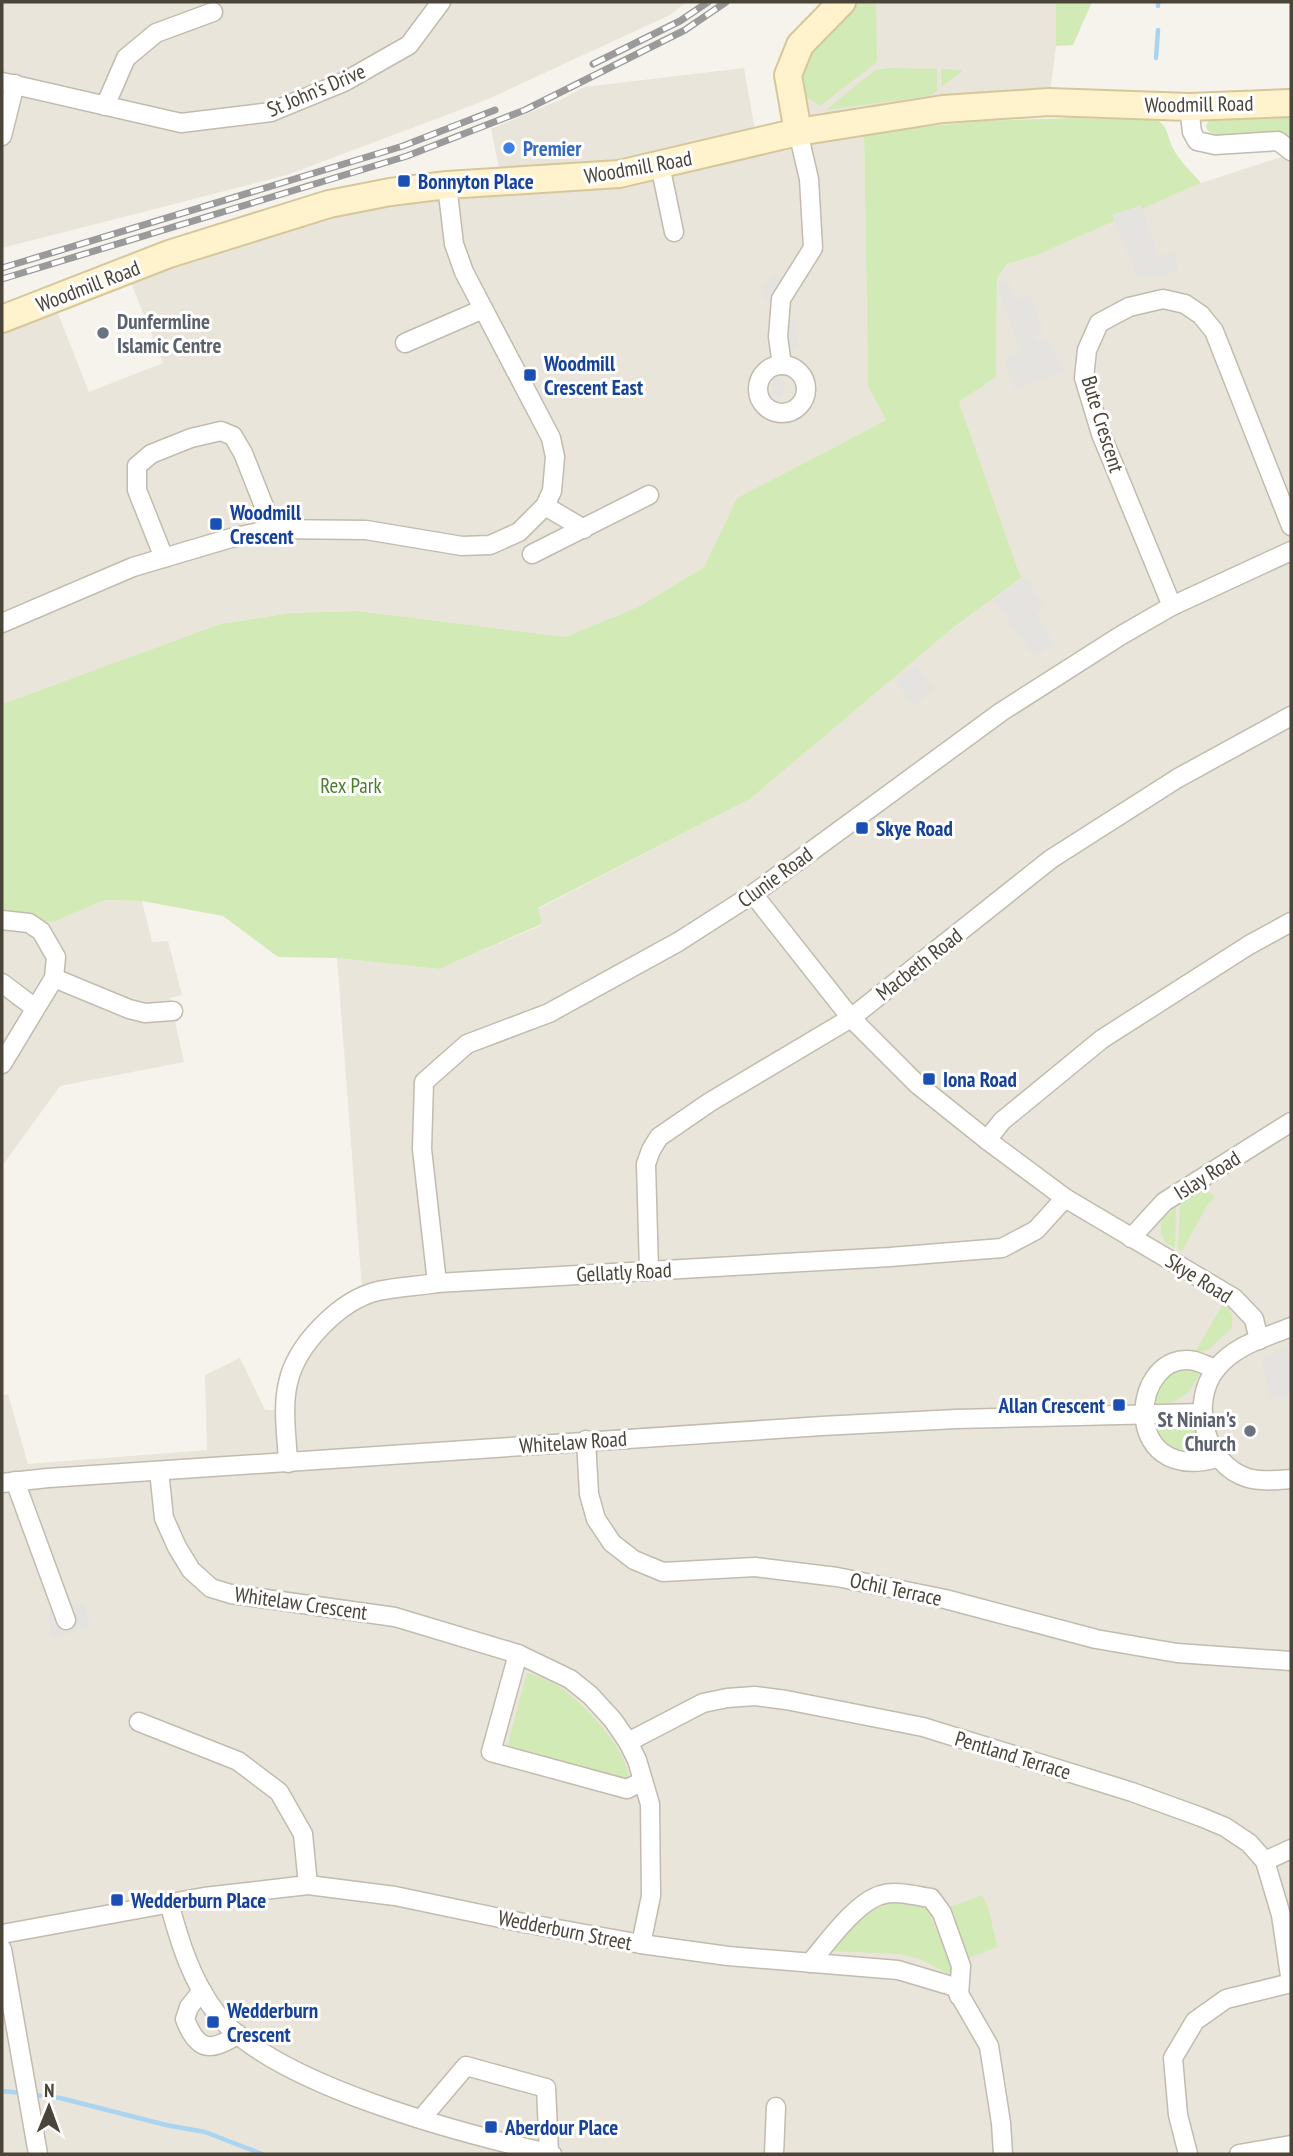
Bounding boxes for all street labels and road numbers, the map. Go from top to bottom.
street label: St John's Drive [263,57,369,123]
street label: Woodmill Road [1144,90,1254,118]
street label: Woodmill Road [582,144,694,190]
street label: Woodmill Road [32,254,144,318]
street label: Bute Crescent [1076,373,1131,476]
street label: Clunie Road [732,841,818,913]
street label: Macbeth Road [870,922,968,1006]
street label: Islay Road [1169,1144,1245,1206]
street label: Skye Road [1160,1247,1238,1309]
street label: Gellatly Road [576,1256,672,1288]
street label: Whitelaw Road [518,1425,628,1459]
street label: Ochil Terrace [848,1566,944,1612]
street label: Whitelaw Crescent [233,1580,369,1626]
street label: Pentland Terrace [952,1725,1074,1785]
street label: Wedderburn Street [496,1904,634,1956]

